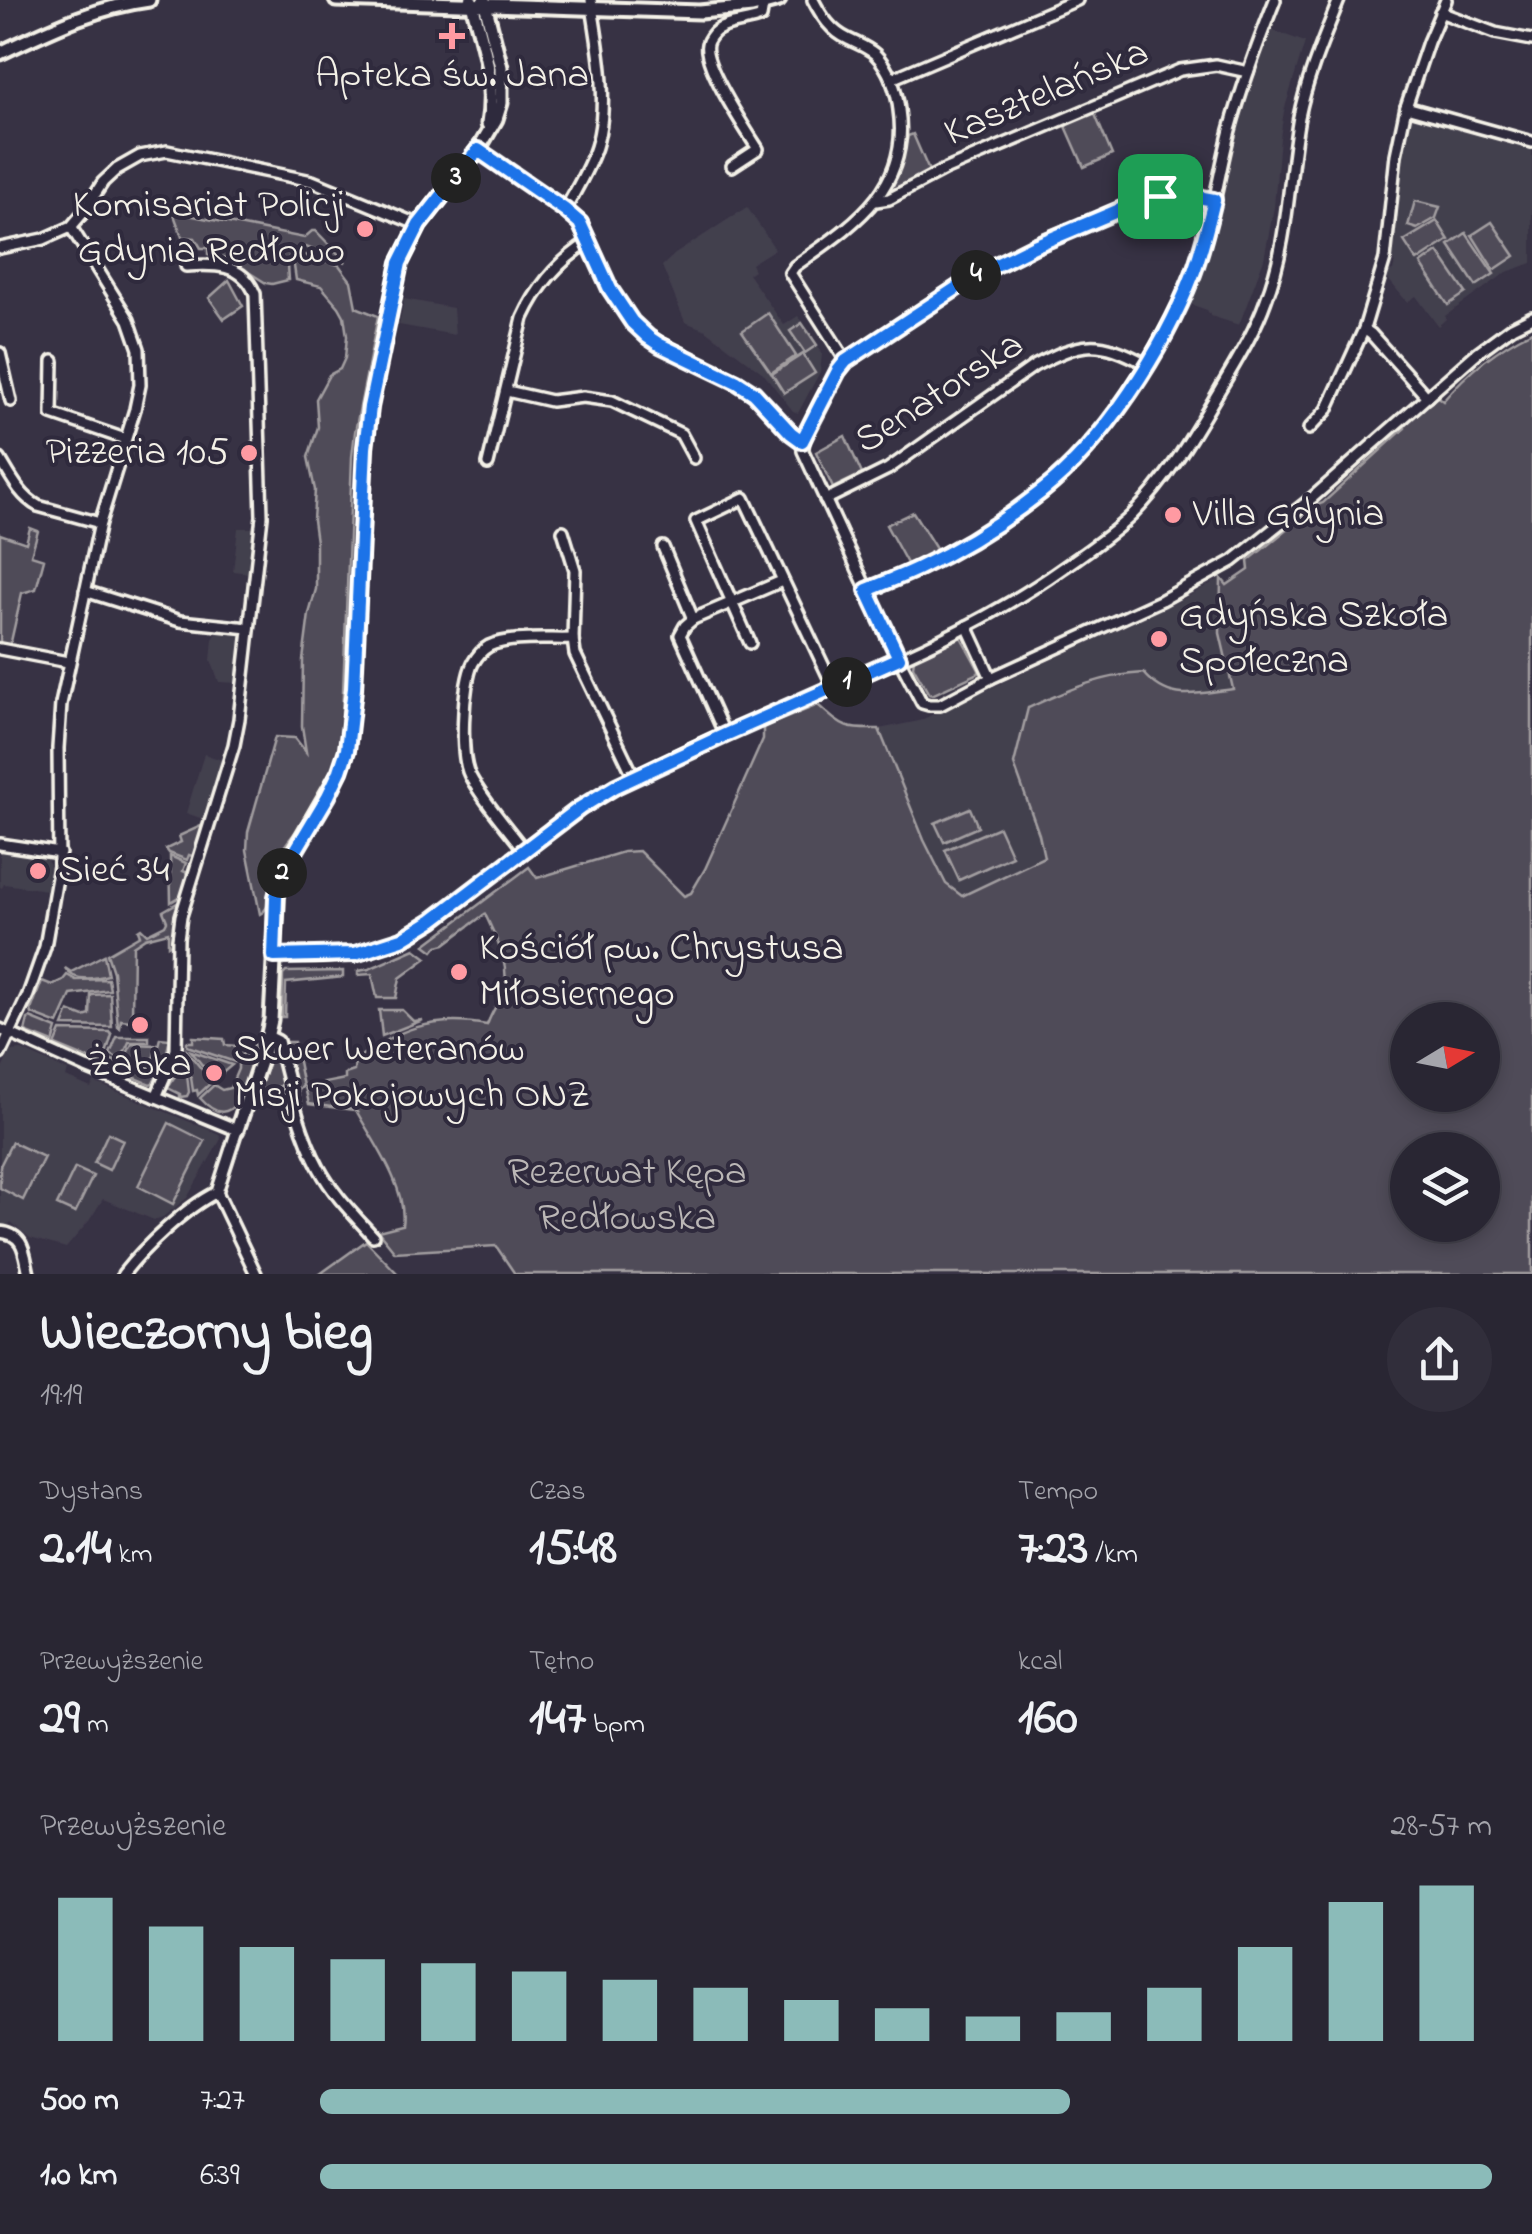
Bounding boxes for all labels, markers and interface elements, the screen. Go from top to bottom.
street label: Kasztelańska [936,24,1158,164]
marker: Apteka św. Jana [441,25,463,47]
place label: Apteka św. Jana [315,47,589,106]
pin: 3 [431,153,481,203]
pin [1118,154,1203,239]
text: 3 [450,157,462,198]
icon: arrive [1133,169,1188,224]
place label: Komisariat Policji Gdynia Redłowo [73,177,345,282]
marker: Komisariat Policji Gdynia Redłowo [354,218,376,240]
pin: 4 [951,250,1001,300]
text: 4 [970,254,982,295]
street label: Senatorska [844,317,1036,471]
place label: Pizzeria 105 [46,424,229,483]
marker: Pizzeria 105 [238,442,260,464]
place label: Villa Gdynia [1192,486,1384,545]
marker: Villa Gdynia [1162,504,1184,526]
place label: Gdyńska Szkoła Społeczna [1179,587,1448,692]
marker: Gdyńska Szkoła Społeczna [1148,628,1170,650]
pin: 1 [822,657,872,707]
text: 1 [843,661,851,702]
place label: Sieć 34 [58,842,170,901]
pin: 2 [257,848,307,898]
text: 2 [275,852,289,893]
marker: Sieć 34 [27,860,49,882]
place label: Kościół pw. Chrystusa Miłosiernego [479,920,843,1025]
marker: Kościół pw. Chrystusa Miłosiernego [448,961,470,983]
north arrow [1390,1002,1500,1112]
map controls [1390,1002,1500,1242]
marker: Żabka [129,1014,151,1036]
place label: Skwer Weteranów Misji Pokojowych ONZ [234,1021,590,1126]
place label: Żabka [88,1036,192,1095]
marker: Skwer Weteranów Misji Pokojowych ONZ [203,1062,225,1084]
button: layers [1390,1132,1500,1242]
park label: Rezerwat Kępa Redłowska [507,1144,747,1249]
text: Wieczorny bieg [40,1295,373,1375]
button: share [1387,1307,1492,1412]
text: 19:19 [40,1373,82,1420]
text: Dystans [40,1472,143,1513]
text: Czas [529,1472,585,1513]
text: Tempo [1018,1472,1098,1513]
text: 2.14 [40,1513,112,1586]
text: 15:48 [529,1513,617,1586]
text: 7:23 [1018,1513,1088,1586]
text: km [112,1535,153,1576]
text: /km [1088,1535,1138,1576]
text: Przewyższenie [40,1642,203,1683]
text: Tętno [529,1642,594,1683]
text: kcal [1018,1642,1063,1683]
text: 29 [40,1683,80,1756]
text: 147 [529,1683,586,1756]
text: 160 [1018,1683,1078,1756]
text: m [80,1705,109,1746]
text: bpm [586,1705,645,1746]
text: Przewyższenie [40,1804,226,1851]
text: 28–57 m [1391,1804,1492,1851]
text: 500 m [40,2078,119,2125]
text: 7:27 [200,2078,245,2125]
text: 1.0 km [40,2153,117,2200]
text: 6:39 [200,2153,240,2200]

